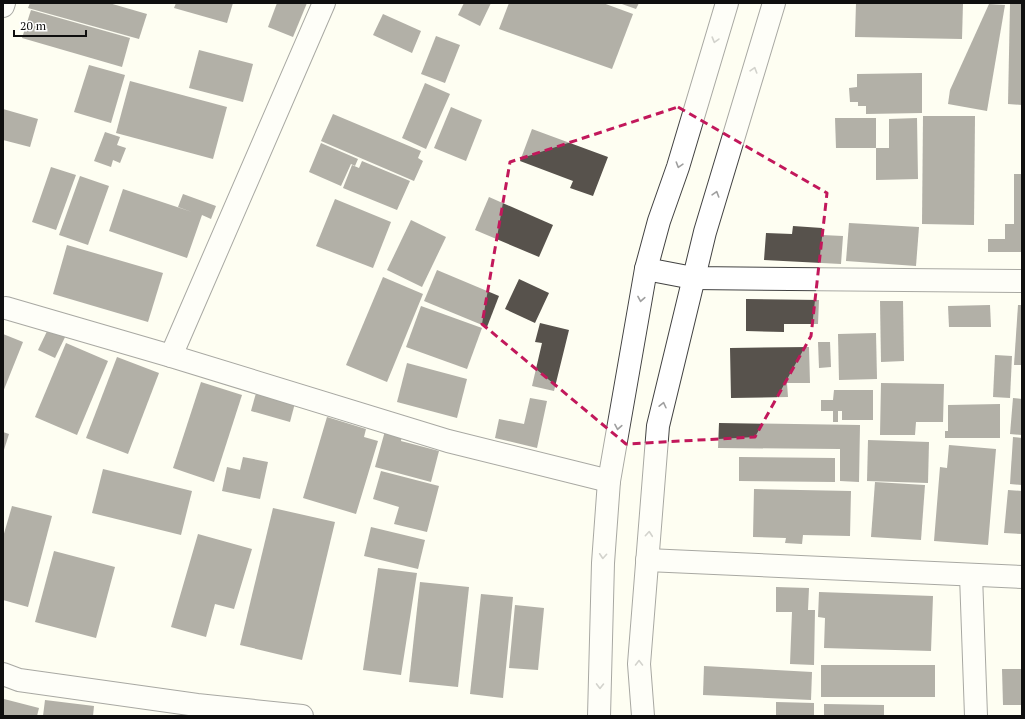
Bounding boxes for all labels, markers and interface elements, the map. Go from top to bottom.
scale bar [14,12,86,38]
text: 20 m [20,18,47,33]
one-way arrow [711,37,720,44]
one-way arrow [749,67,758,74]
one-way arrow [675,161,683,168]
one-way arrow [711,191,720,198]
one-way arrow [637,296,645,302]
one-way arrow [659,401,667,408]
one-way arrow [614,424,623,430]
one-way arrow [644,531,653,537]
one-way arrow [599,553,608,559]
one-way arrow [635,660,643,666]
one-way arrow [596,683,604,689]

